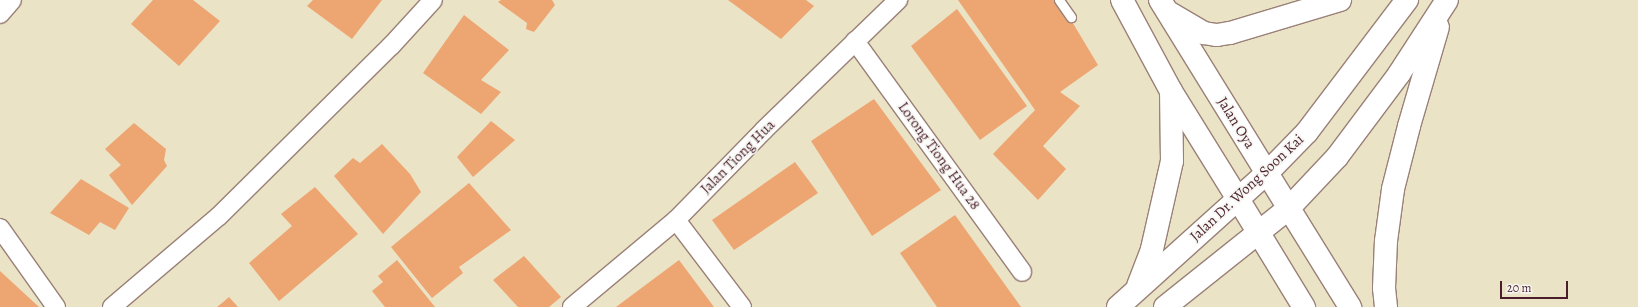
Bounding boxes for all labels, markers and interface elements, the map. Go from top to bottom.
street label: Jalan Oya [1213,94,1259,152]
street label: Lorong Tiong Hua 28 [894,99,984,213]
street label: Jalan Tiong Hua [697,116,779,198]
street label: Jalan Dr. Wong Soon Kai [1186,131,1308,245]
scale bar [1502,273,1570,299]
text: 20 m [1507,280,1531,296]

